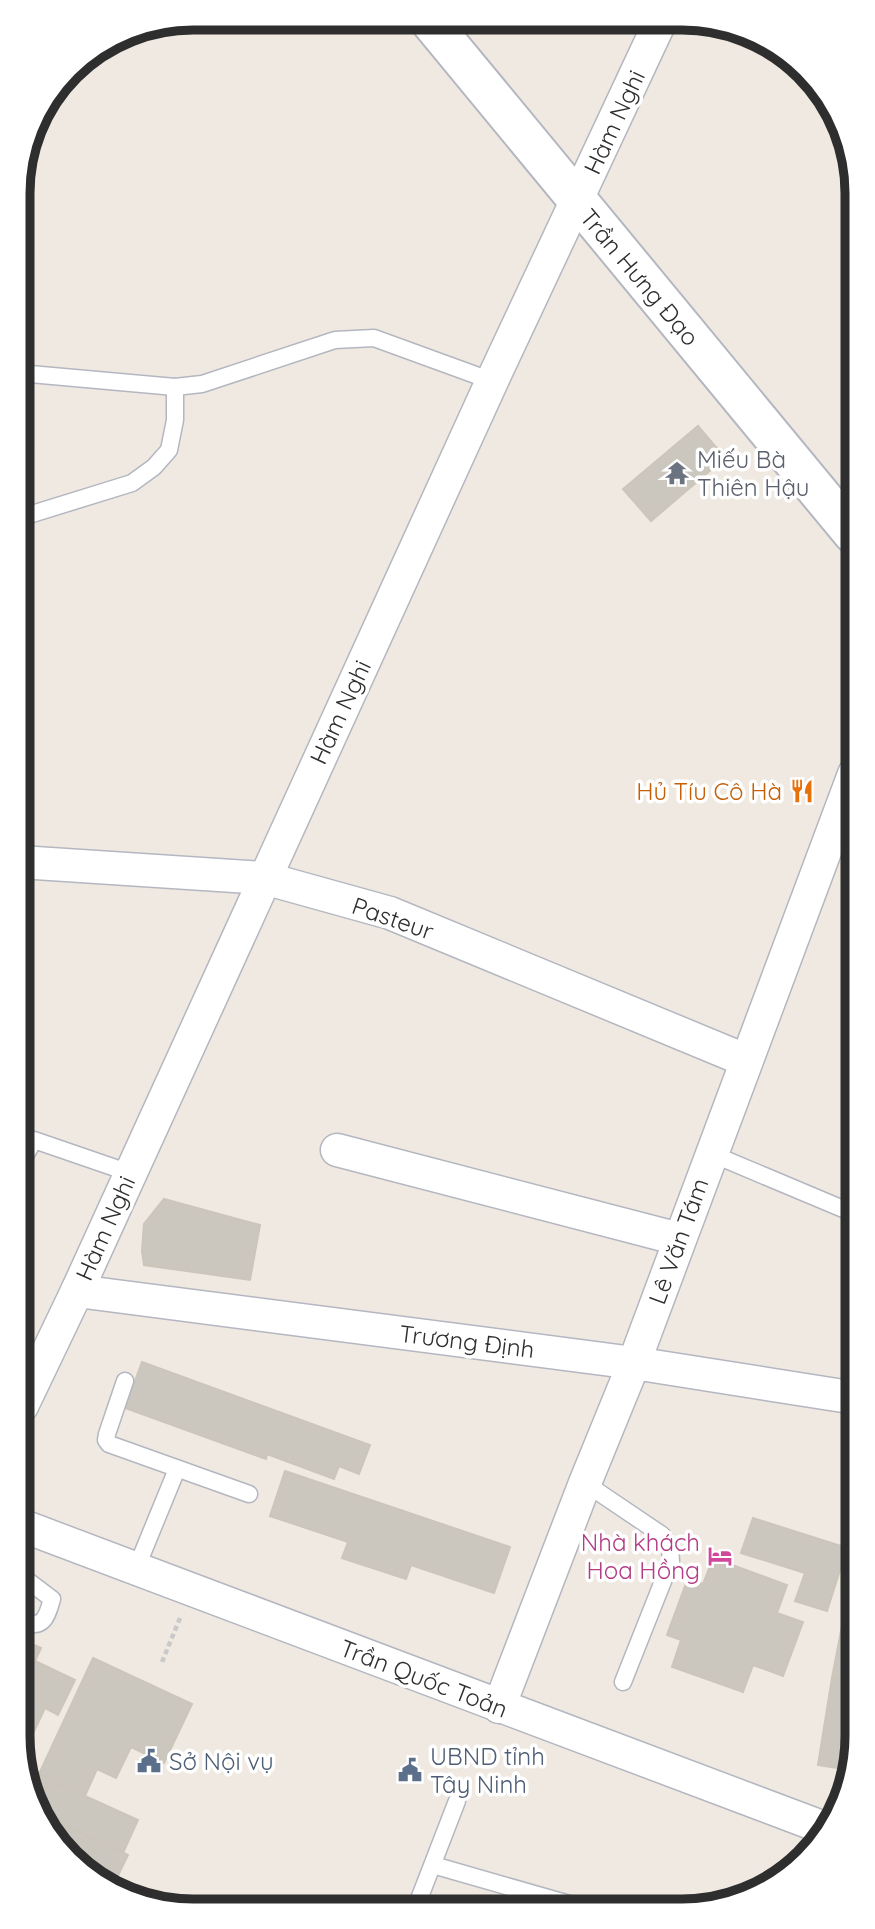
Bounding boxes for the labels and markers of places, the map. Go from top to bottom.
place label: Miếu Bà Thiên Hậu [697,444,810,502]
temple icon: Miếu Bà Thiên Hậu [663,459,691,487]
place label: Hủ Tíu Cô Hà [636,776,782,806]
restaurant icon: Hủ Tíu Cô Hà [788,777,816,805]
place label: Nhà khách Hoa Hồng [581,1527,700,1585]
hotel icon: Nhà khách Hoa Hồng [706,1542,734,1570]
place label: UBND tỉnh Tây Ninh [430,1741,545,1799]
place label: Sở Nội vụ [169,1746,274,1776]
public building icon: Sở Nội vụ [135,1747,163,1775]
public building icon: UBND tỉnh Tây Ninh [396,1756,424,1784]

